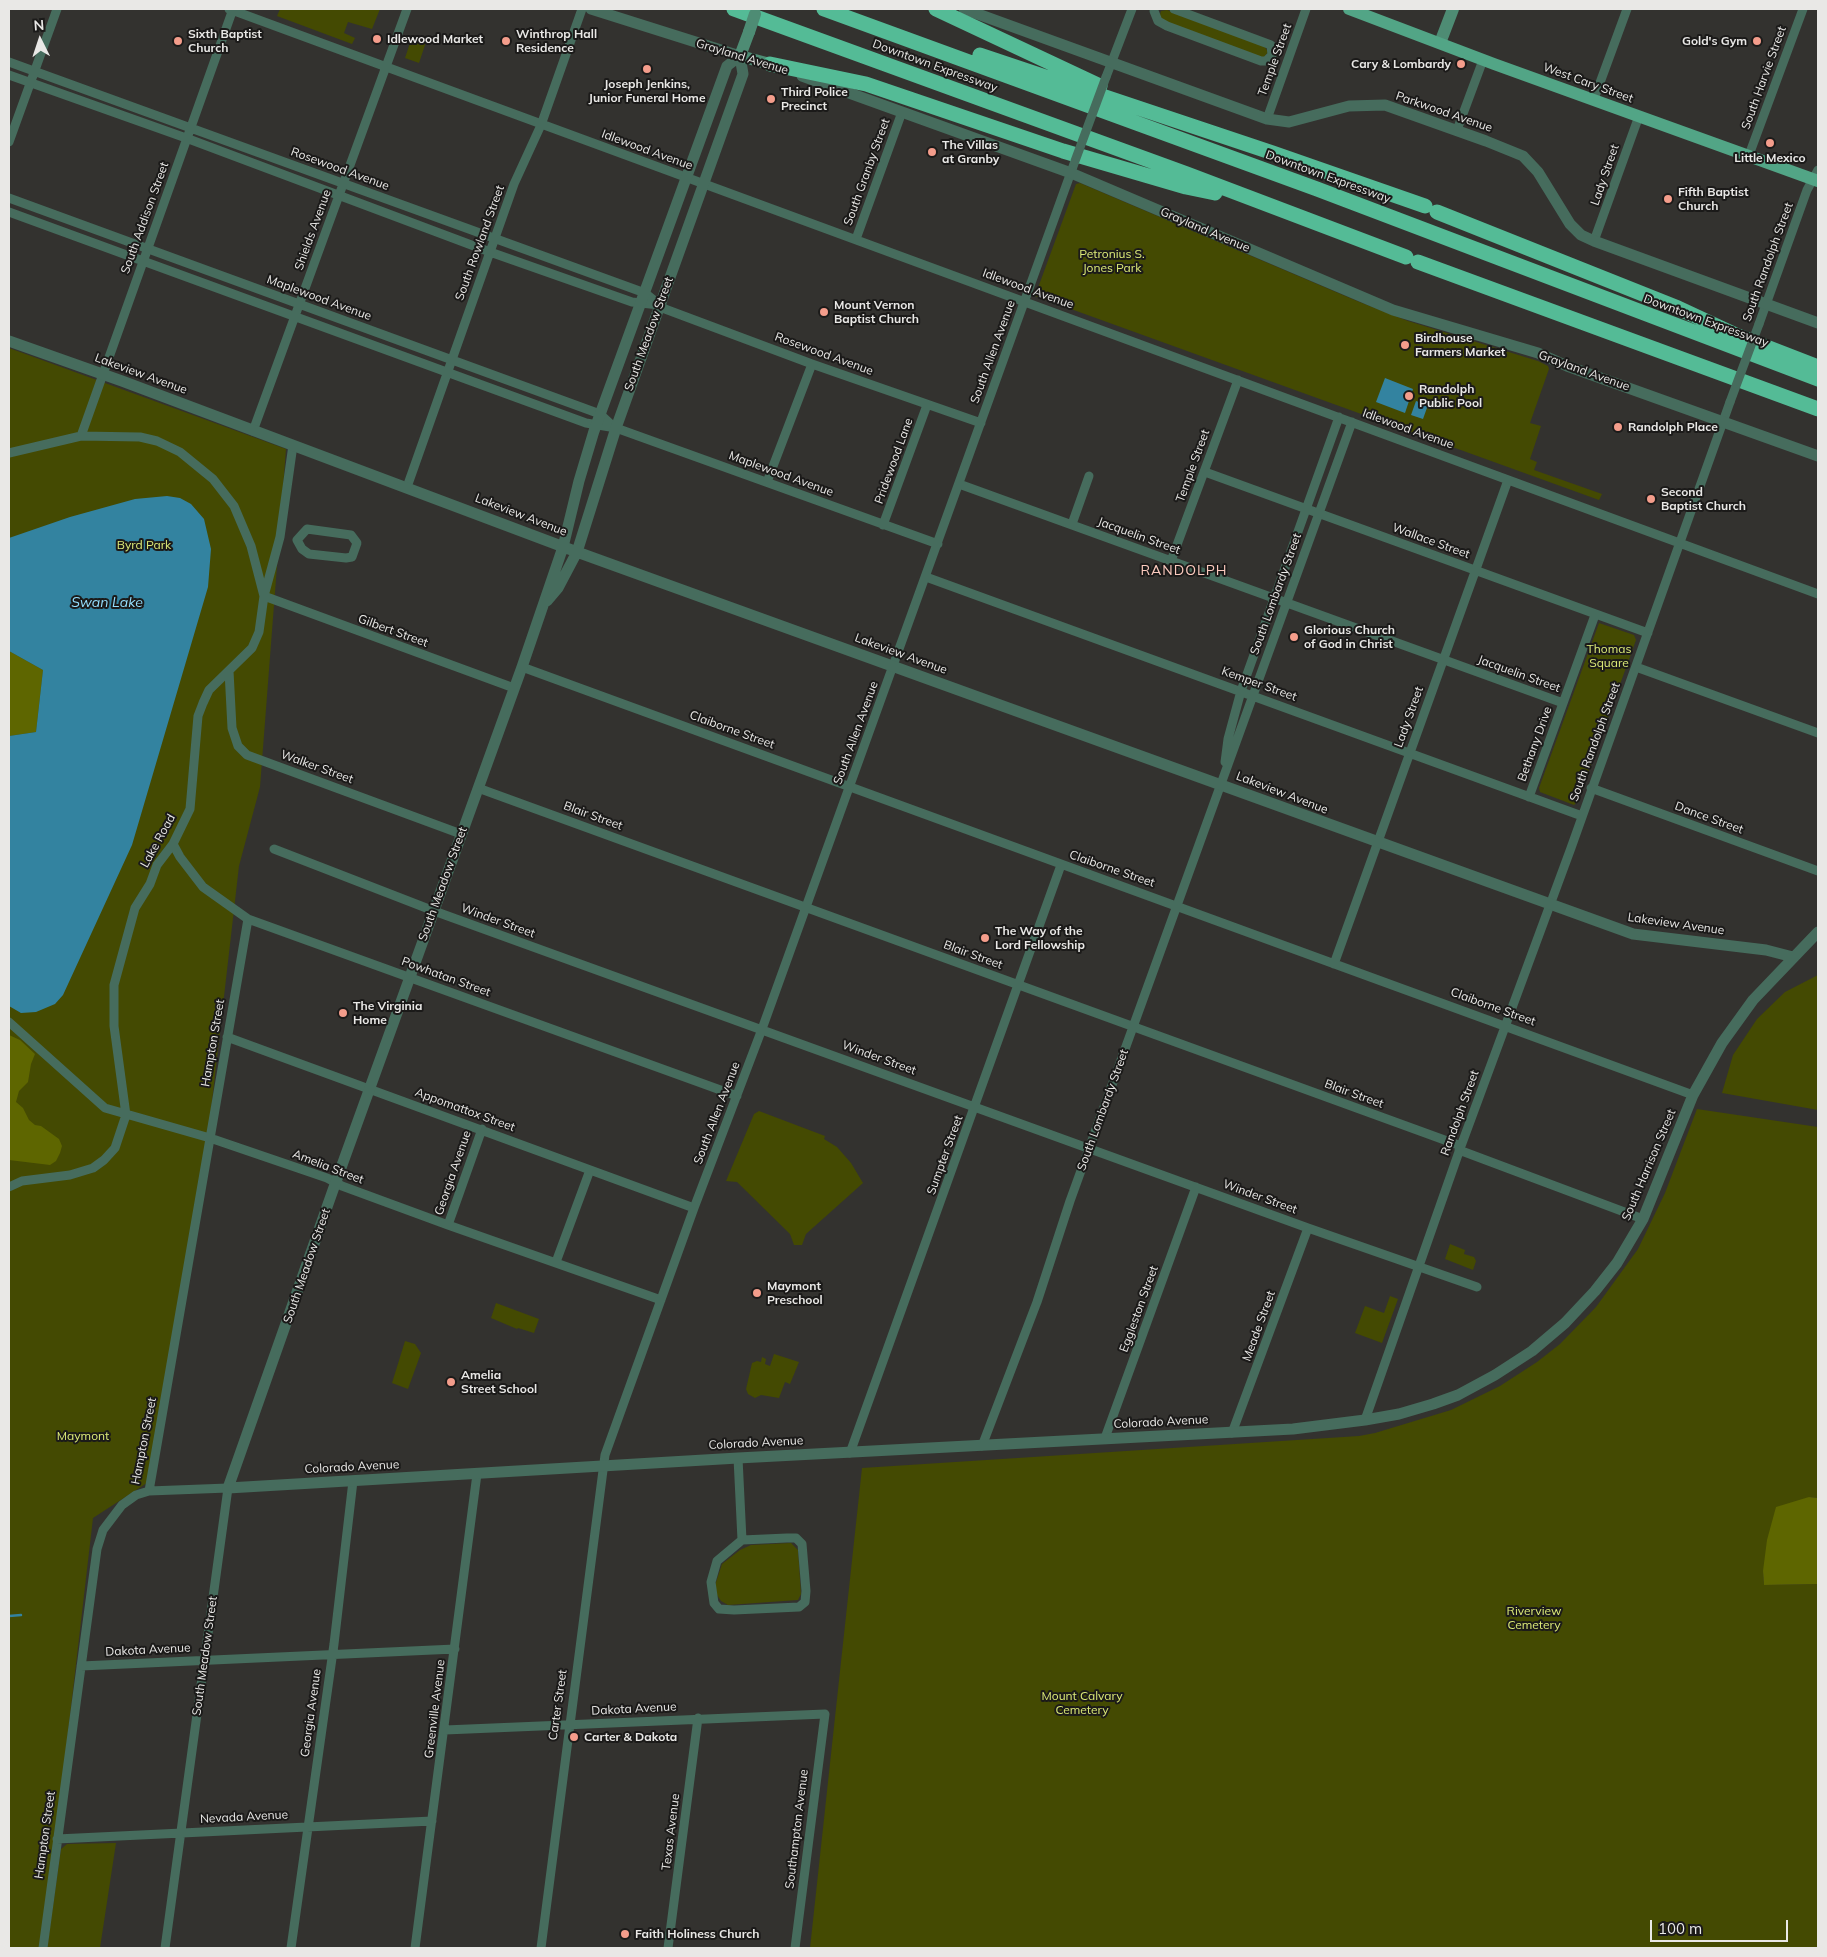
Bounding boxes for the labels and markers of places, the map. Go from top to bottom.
place label: Sixth Baptist Church [188,27,262,55]
place label: Winthrop Hall Residence [516,27,597,55]
place label: Idlewood Market [387,32,483,46]
marker: Idlewood Market [371,33,383,45]
place label: Gold's Gym [1682,34,1747,48]
marker: Sixth Baptist Church [172,35,184,47]
marker: Winthrop Hall Residence [500,35,512,47]
marker: Gold's Gym [1751,35,1763,47]
place label: Cary & Lombardy [1351,57,1451,71]
marker: Cary & Lombardy [1455,58,1467,70]
marker: Joseph Jenkins, Junior Funeral Home [641,63,653,75]
place label: Joseph Jenkins, Junior Funeral Home [589,77,705,105]
place label: Third Police Precinct [781,85,848,113]
marker: Third Police Precinct [765,93,777,105]
marker: Little Mexico [1764,137,1776,149]
place label: The Villas at Granby [942,138,999,166]
marker: The Villas at Granby [926,146,938,158]
place label: Little Mexico [1734,151,1806,165]
place label: Fifth Baptist Church [1678,185,1748,213]
marker: Fifth Baptist Church [1662,193,1674,205]
place label: Mount Vernon Baptist Church [834,298,919,326]
marker: Mount Vernon Baptist Church [818,306,830,318]
place label: Birdhouse Farmers Market [1415,331,1505,359]
marker: Birdhouse Farmers Market [1399,339,1411,351]
place label: Randolph Public Pool [1419,382,1482,410]
marker: Randolph Public Pool [1403,390,1415,402]
place label: Randolph Place [1628,420,1718,434]
marker: Randolph Place [1612,421,1624,433]
place label: Second Baptist Church [1661,485,1746,513]
marker: Second Baptist Church [1645,493,1657,505]
place label: Glorious Church of God in Christ [1304,623,1395,651]
marker: Glorious Church of God in Christ [1288,631,1300,643]
place label: The Way of the Lord Fellowship [995,924,1085,952]
marker: The Way of the Lord Fellowship [979,932,991,944]
place label: The Virginia Home [353,999,422,1027]
marker: The Virginia Home [337,1007,349,1019]
place label: Maymont Preschool [767,1279,823,1307]
marker: Maymont Preschool [751,1287,763,1299]
place label: Amelia Street School [461,1368,537,1396]
marker: Amelia Street School [445,1376,457,1388]
place label: Carter & Dakota [584,1730,677,1744]
marker: Carter & Dakota [568,1731,580,1743]
place label: Faith Holiness Church [635,1927,760,1941]
marker: Faith Holiness Church [619,1928,631,1940]

